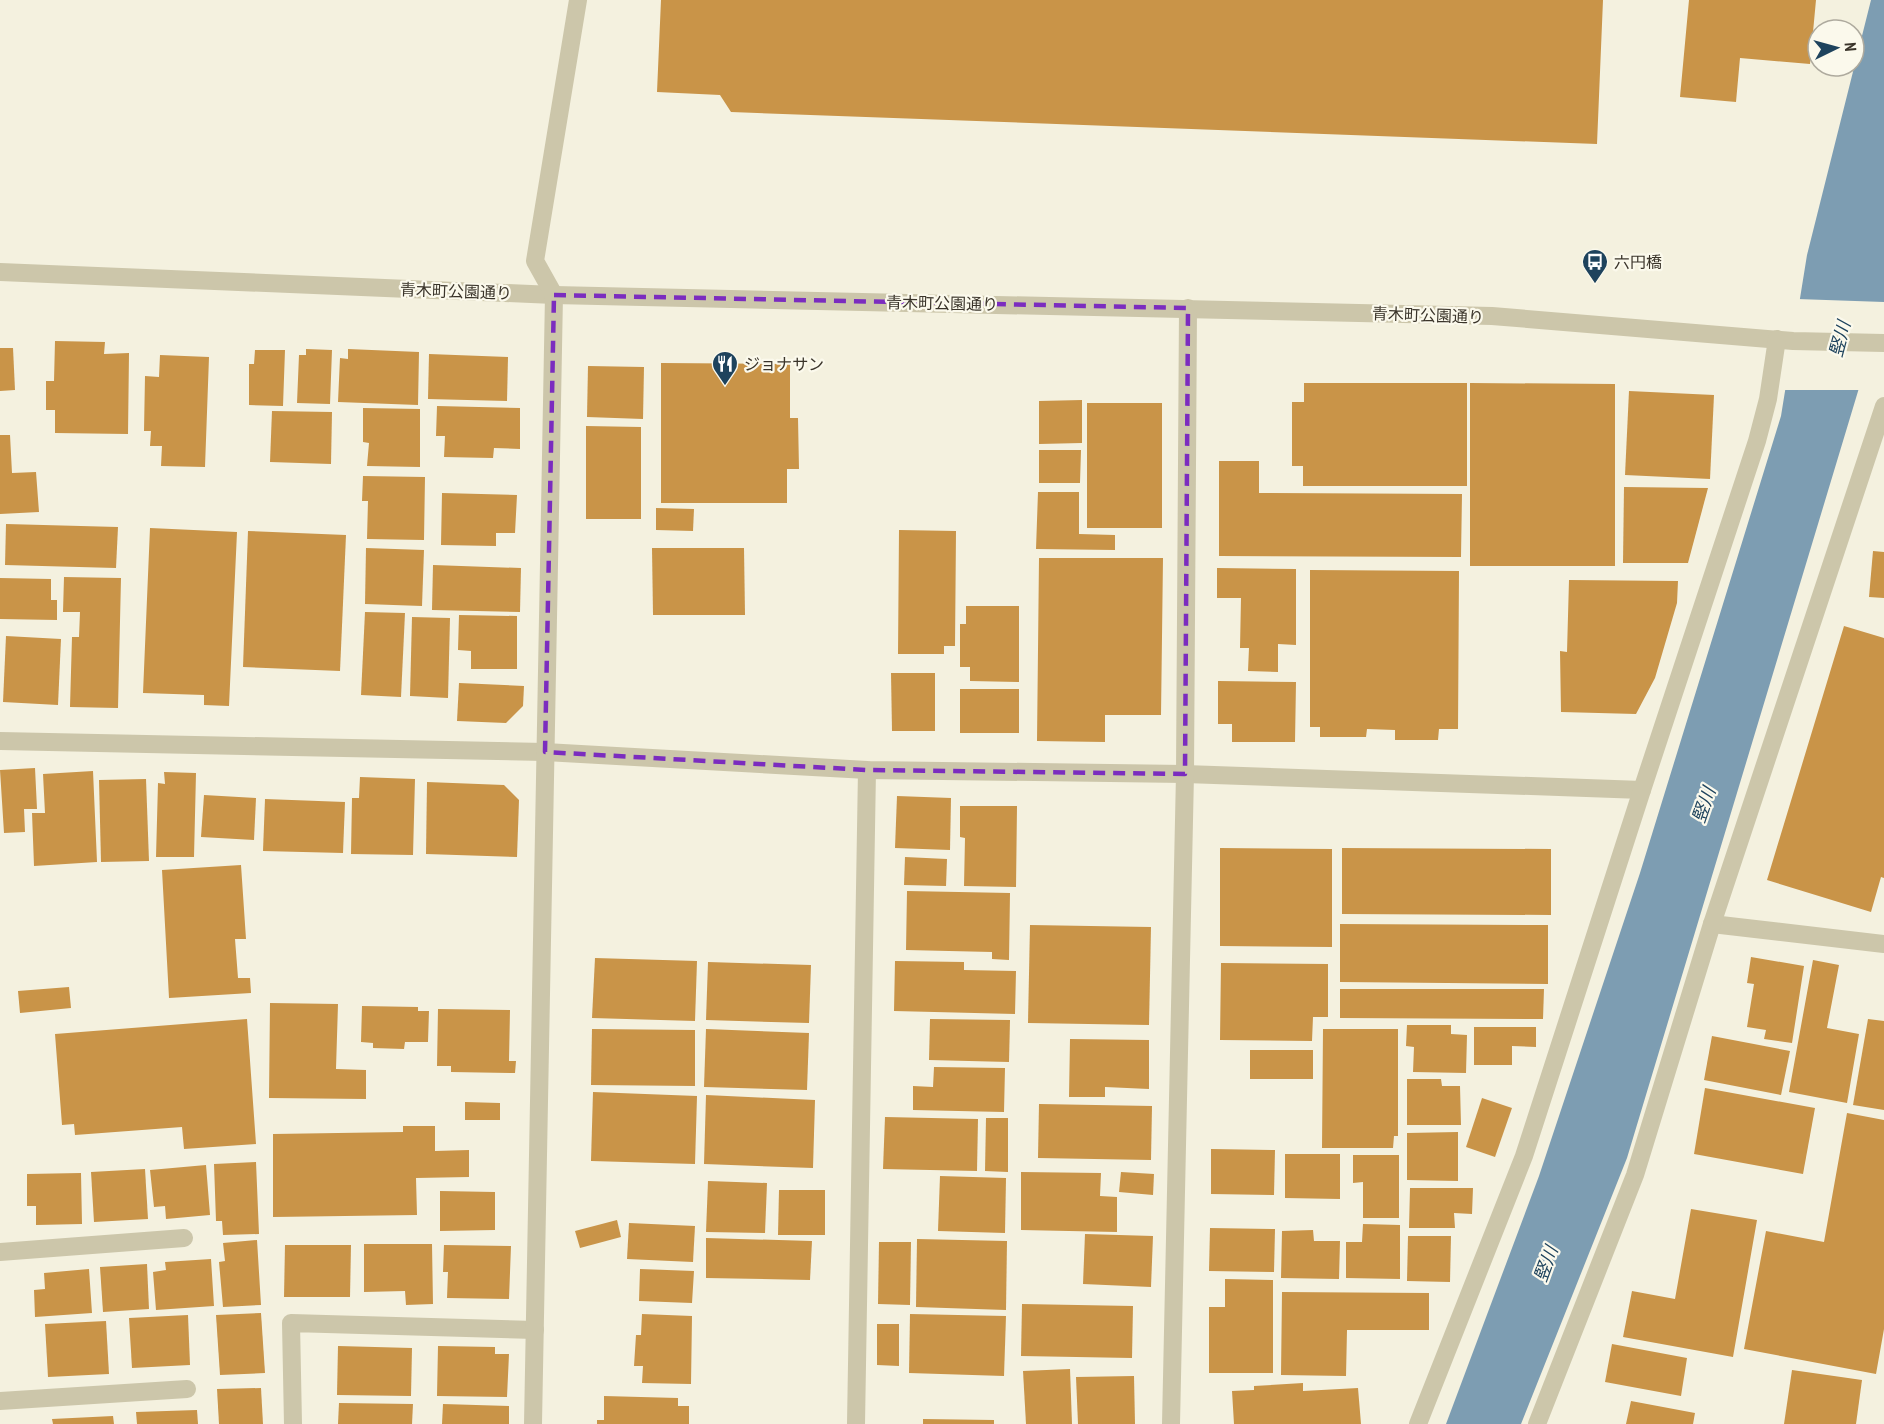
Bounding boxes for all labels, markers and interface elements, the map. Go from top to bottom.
north arrow [1806,18,1866,78]
text: N [1841,42,1861,52]
bus stop icon: 六円橋 [1580,247,1610,285]
place label: 六円橋 [1614,252,1662,272]
street label: 青木町公園通り [400,279,512,303]
street label: 青木町公園通り [886,292,998,314]
street label: 青木町公園通り [1372,303,1484,327]
water label: 竪川 [1824,317,1856,359]
restaurant icon: ジョナサン [710,349,740,387]
place label: ジョナサン [744,354,824,374]
water label: 竪川 [1687,782,1721,826]
water label: 竪川 [1529,1241,1563,1285]

